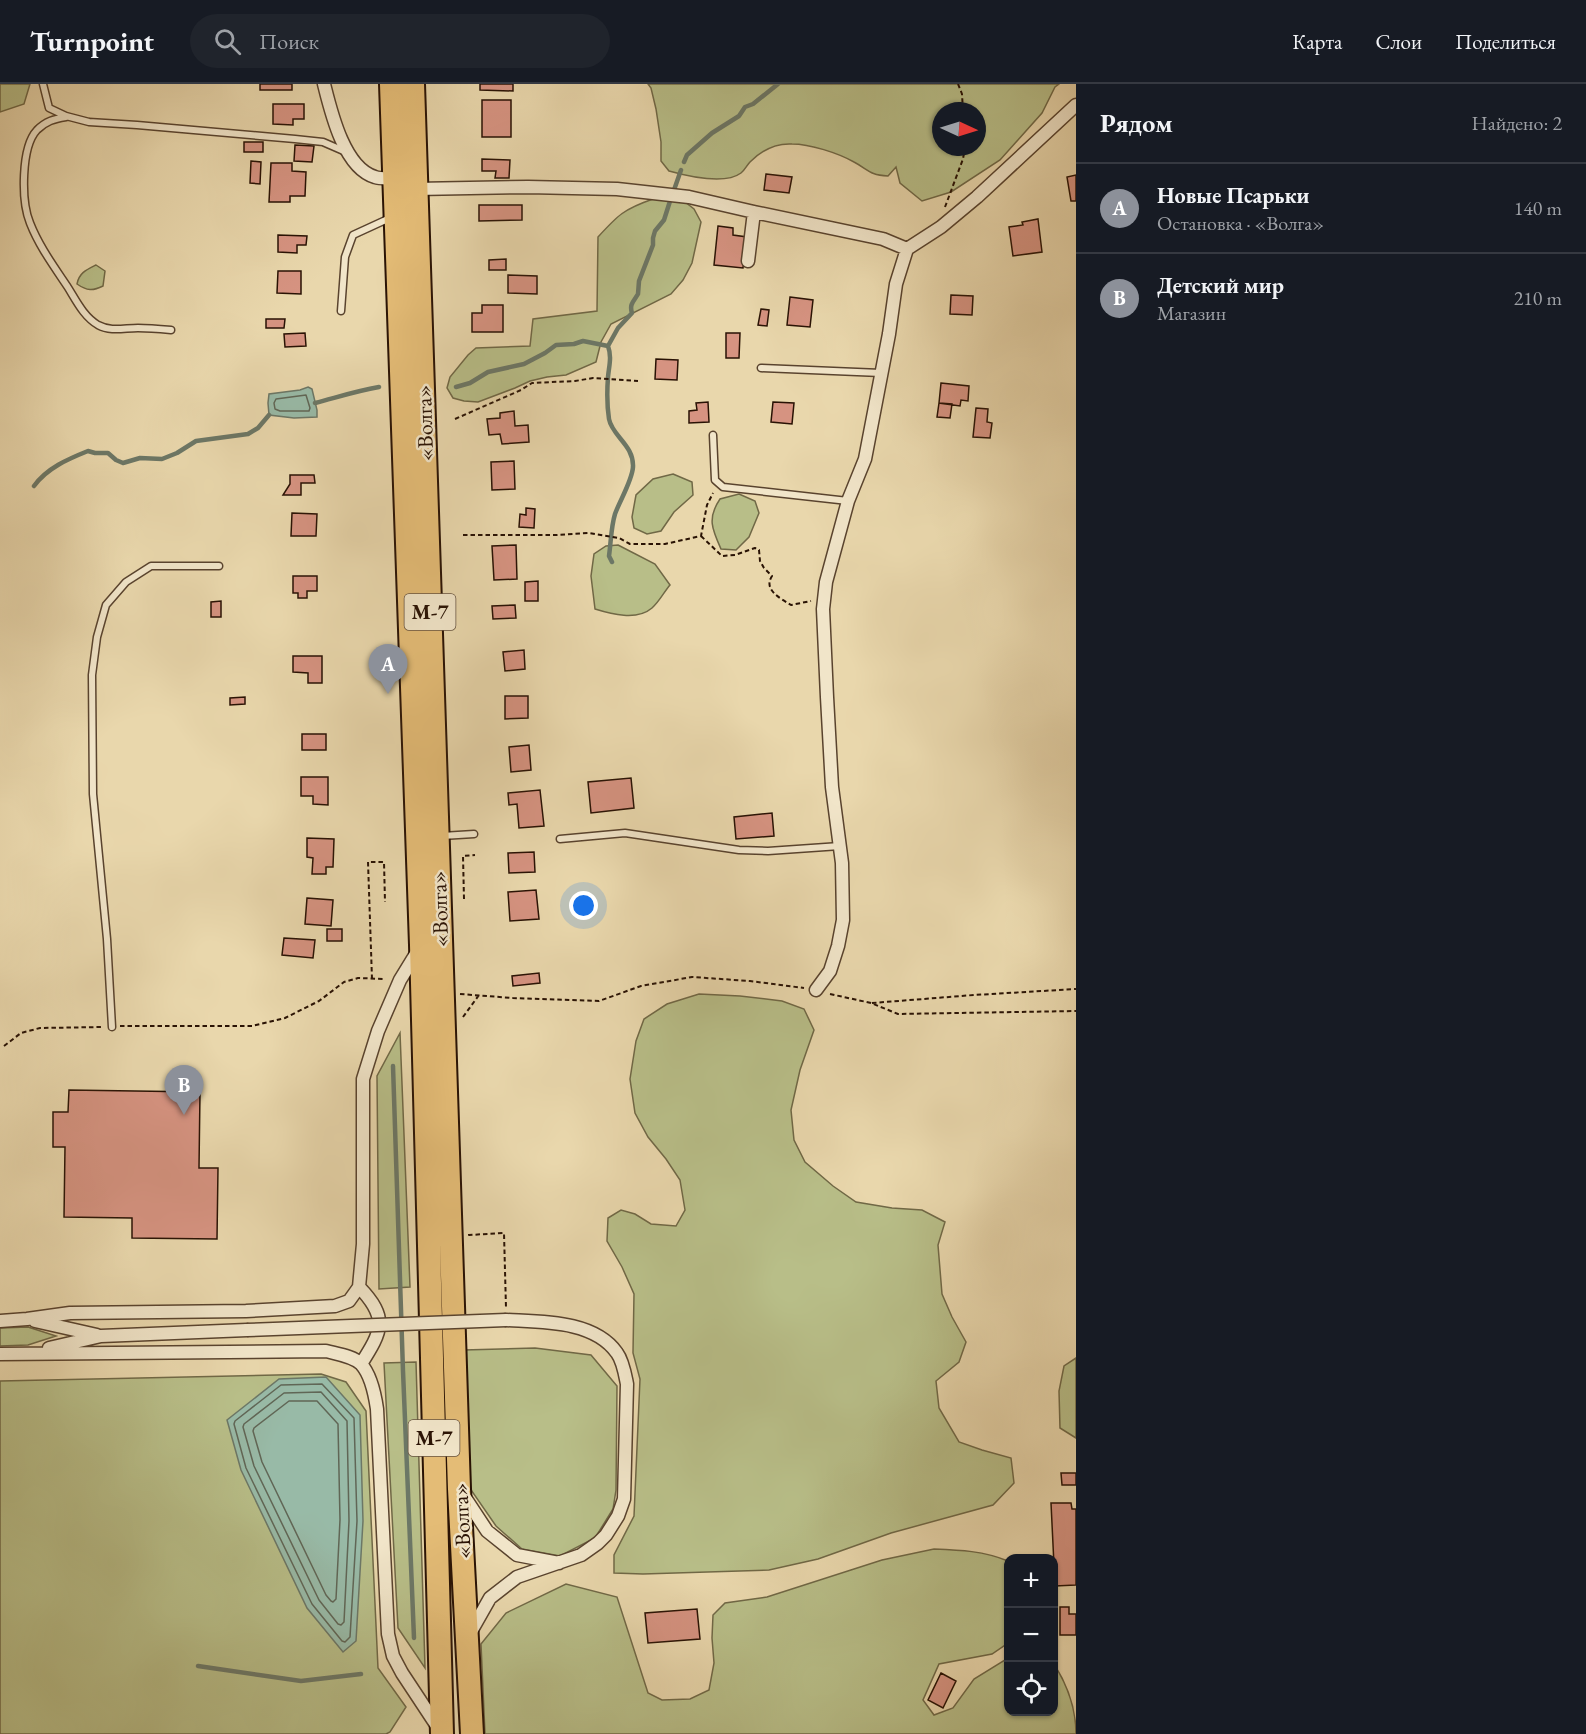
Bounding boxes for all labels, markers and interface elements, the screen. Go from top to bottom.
search box [190,14,610,68]
text: Turnpoint [30,23,154,59]
icon: search [211,25,244,58]
text: Поиск [259,27,319,56]
text: Карта [1292,28,1342,55]
text: Слои [1375,28,1422,55]
text: Поделиться [1455,28,1556,55]
north arrow [932,102,986,156]
text: Рядом [1100,106,1173,140]
text: Найдено: 2 [1471,110,1562,136]
text: Новые Псарьки [1157,181,1310,210]
text: A [1112,195,1127,221]
text: 140 m [1514,195,1562,221]
text: Остановка · «Волга» [1157,210,1324,236]
text: Детский мир [1157,271,1284,300]
text: B [1113,285,1126,311]
text: 210 m [1514,285,1562,311]
text: Магазин [1157,300,1226,326]
street label: «Волга» [409,384,440,462]
road number: М-7 [404,594,456,630]
pin: A [368,644,408,694]
street label: «Волга» [424,870,455,948]
your location [569,891,598,920]
pin: B [164,1066,204,1115]
road number: М-7 [408,1420,460,1456]
street label: «Волга» [445,1482,478,1560]
map controls [1004,1554,1058,1716]
button: + [1004,1554,1058,1608]
button: − [1004,1608,1058,1662]
button: locate [1004,1662,1058,1716]

